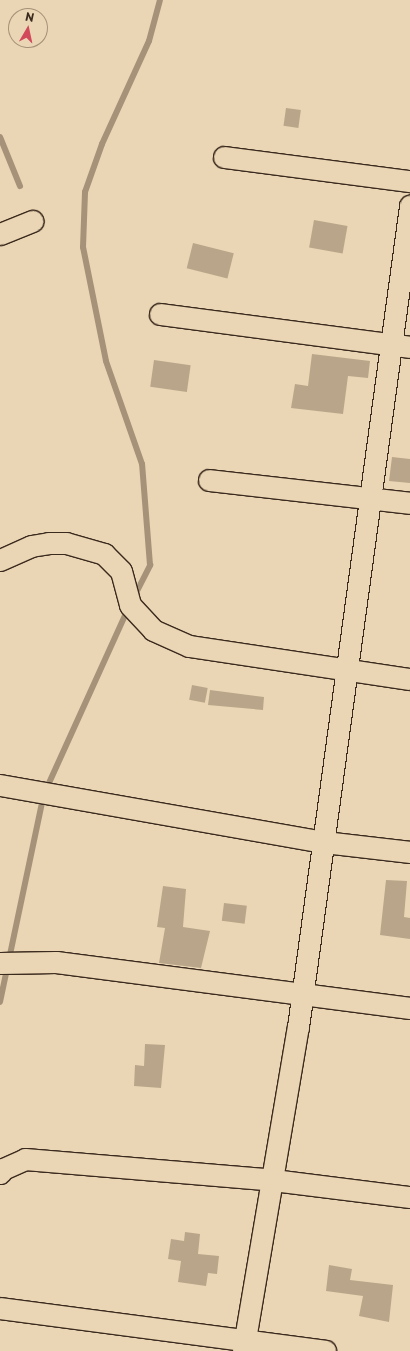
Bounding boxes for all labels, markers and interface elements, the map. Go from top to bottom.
north arrow [8,8,48,48]
text: N [24,8,35,26]

